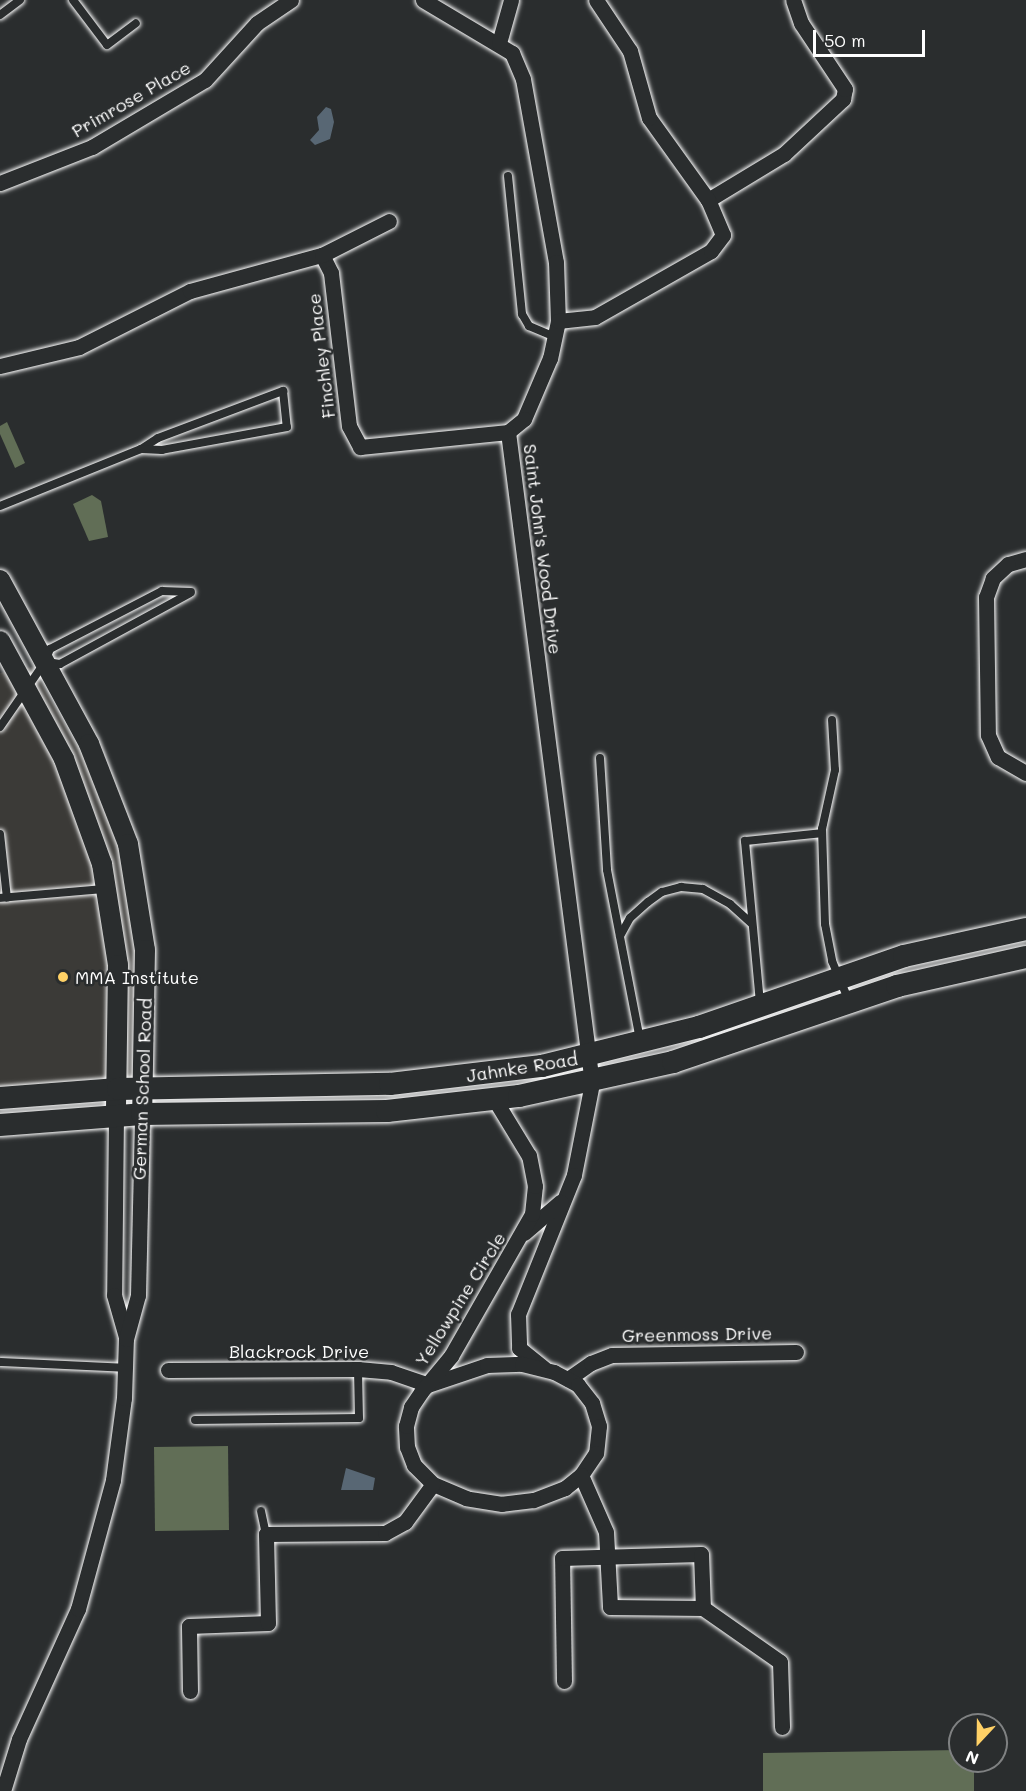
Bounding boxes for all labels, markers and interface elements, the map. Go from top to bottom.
scale bar [816,18,928,56]
text: 50 m [824,28,866,52]
street label: Primrose Place [68,56,194,142]
street label: Finchley Place [303,292,339,420]
street label: Saint John's Wood Drive [519,443,567,655]
place label: MMA Institute [75,966,199,988]
marker: MMA Institute [56,970,70,984]
street label: German School Road [128,998,156,1180]
street label: Jahnke Road [465,1048,579,1086]
street label: Yellowpine Circle [410,1228,510,1370]
street label: Greenmoss Drive [622,1322,772,1346]
street label: Blackrock Drive [229,1340,369,1362]
north arrow [948,1713,1008,1773]
text: N [962,1746,981,1770]

